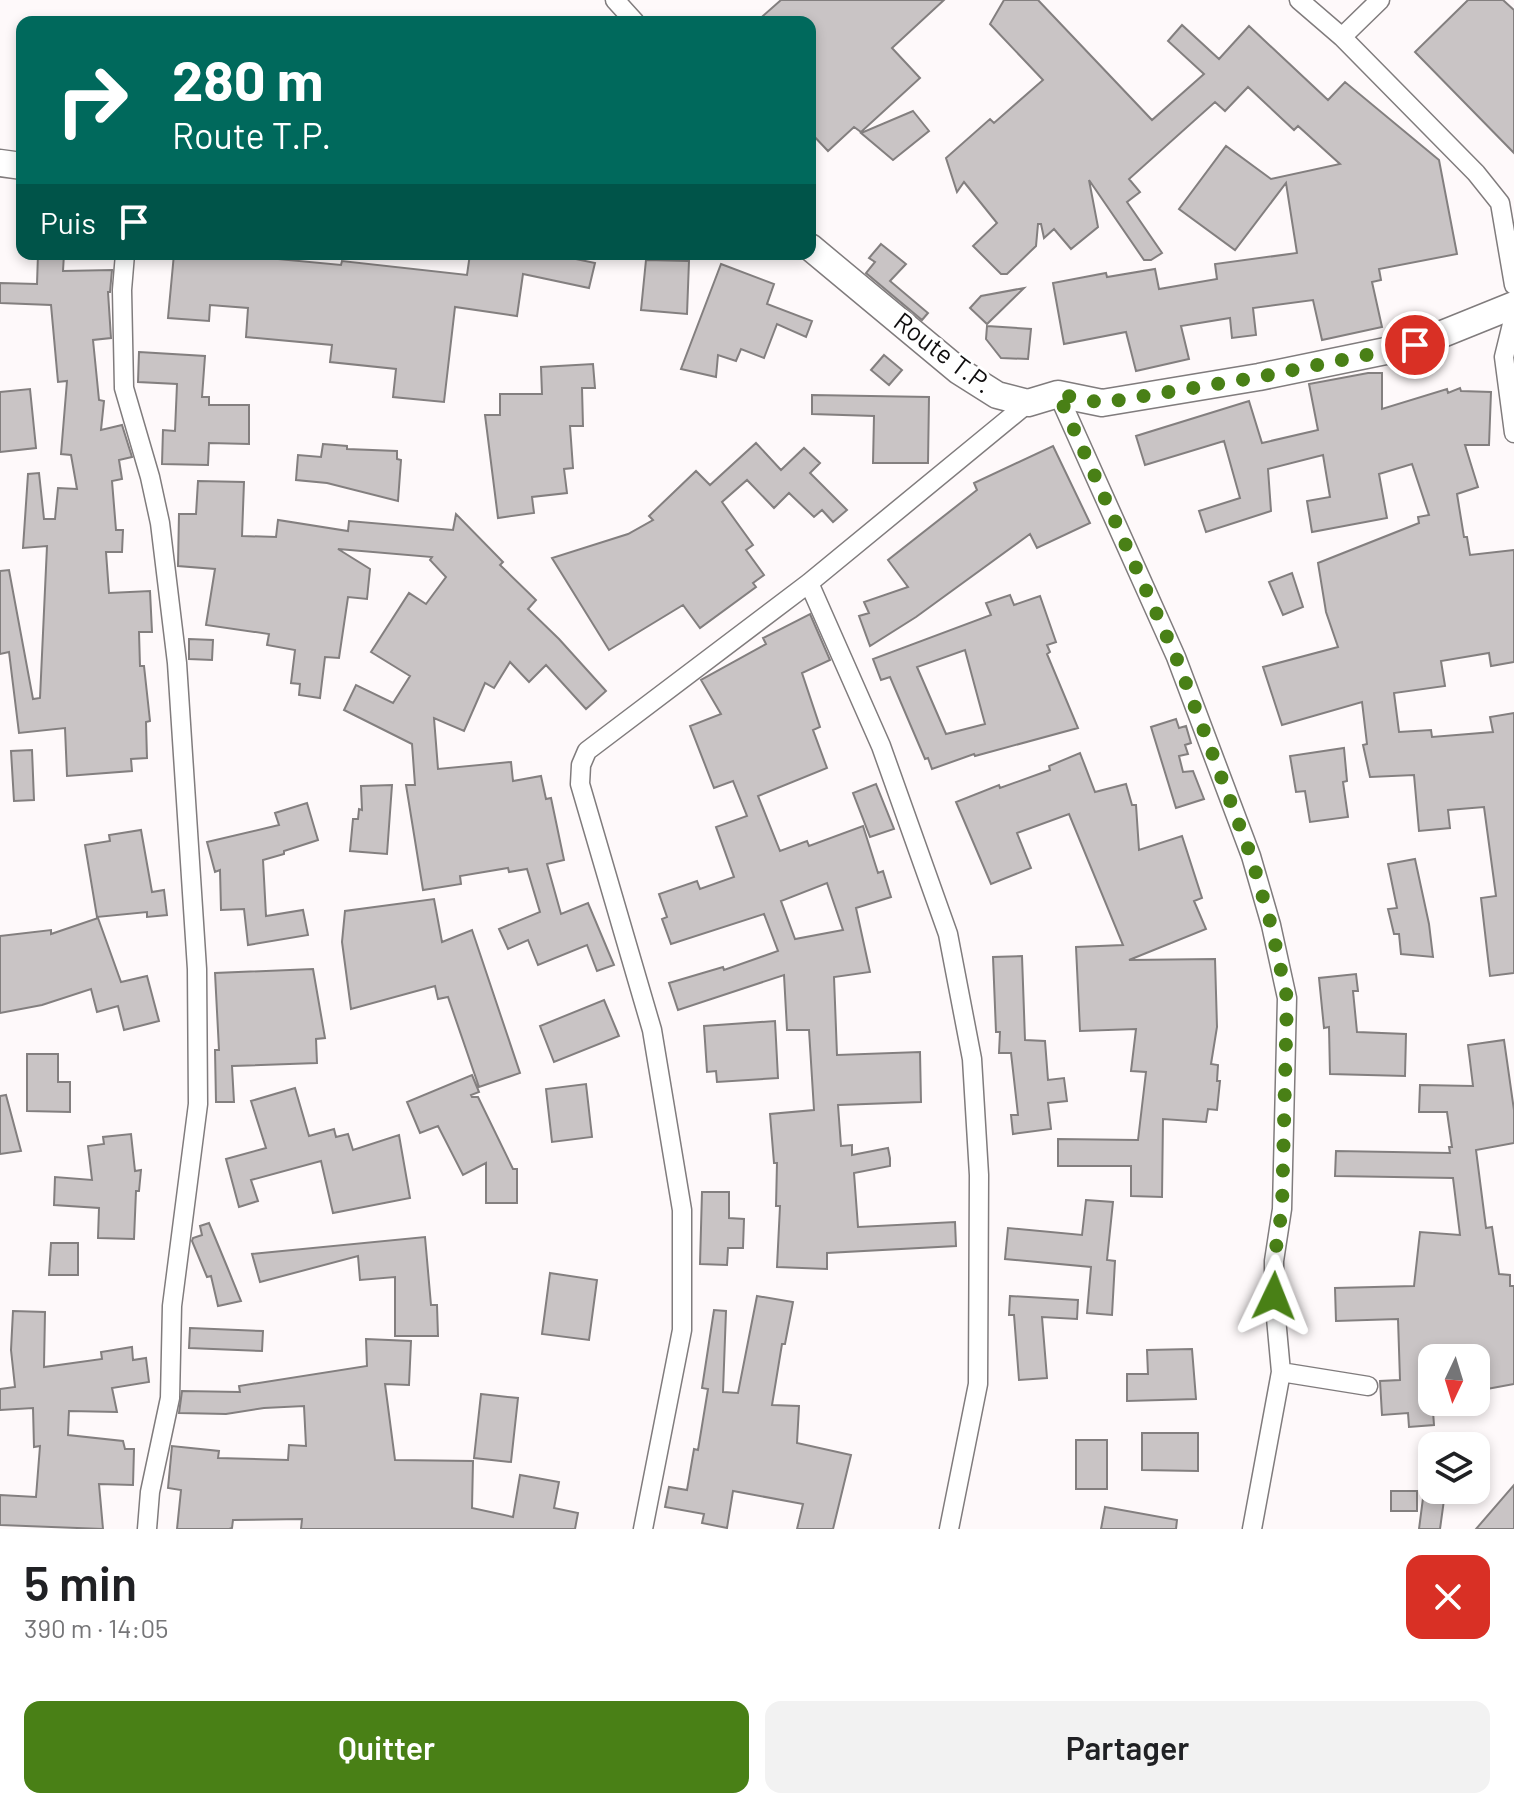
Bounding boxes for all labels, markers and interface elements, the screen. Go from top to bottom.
text: 280 m [172,45,324,112]
icon: right [40,48,144,152]
text: Route T.P. [172,113,331,156]
icon: arrive [112,200,156,244]
text: Puis [40,204,96,240]
street label: Route T.P. [889,305,999,399]
pin [1381,311,1449,379]
icon: arrive [1393,323,1437,367]
position arrow [1232,1254,1316,1338]
north arrow [1418,1344,1490,1416]
map controls [1418,1344,1490,1504]
button: layers [1418,1432,1490,1504]
text: 5 min [24,1553,137,1611]
button: close [1406,1555,1490,1639]
text: 390 m · 14:05 [24,1612,168,1643]
button: Quitter [24,1701,749,1793]
button: Partager [765,1701,1490,1793]

